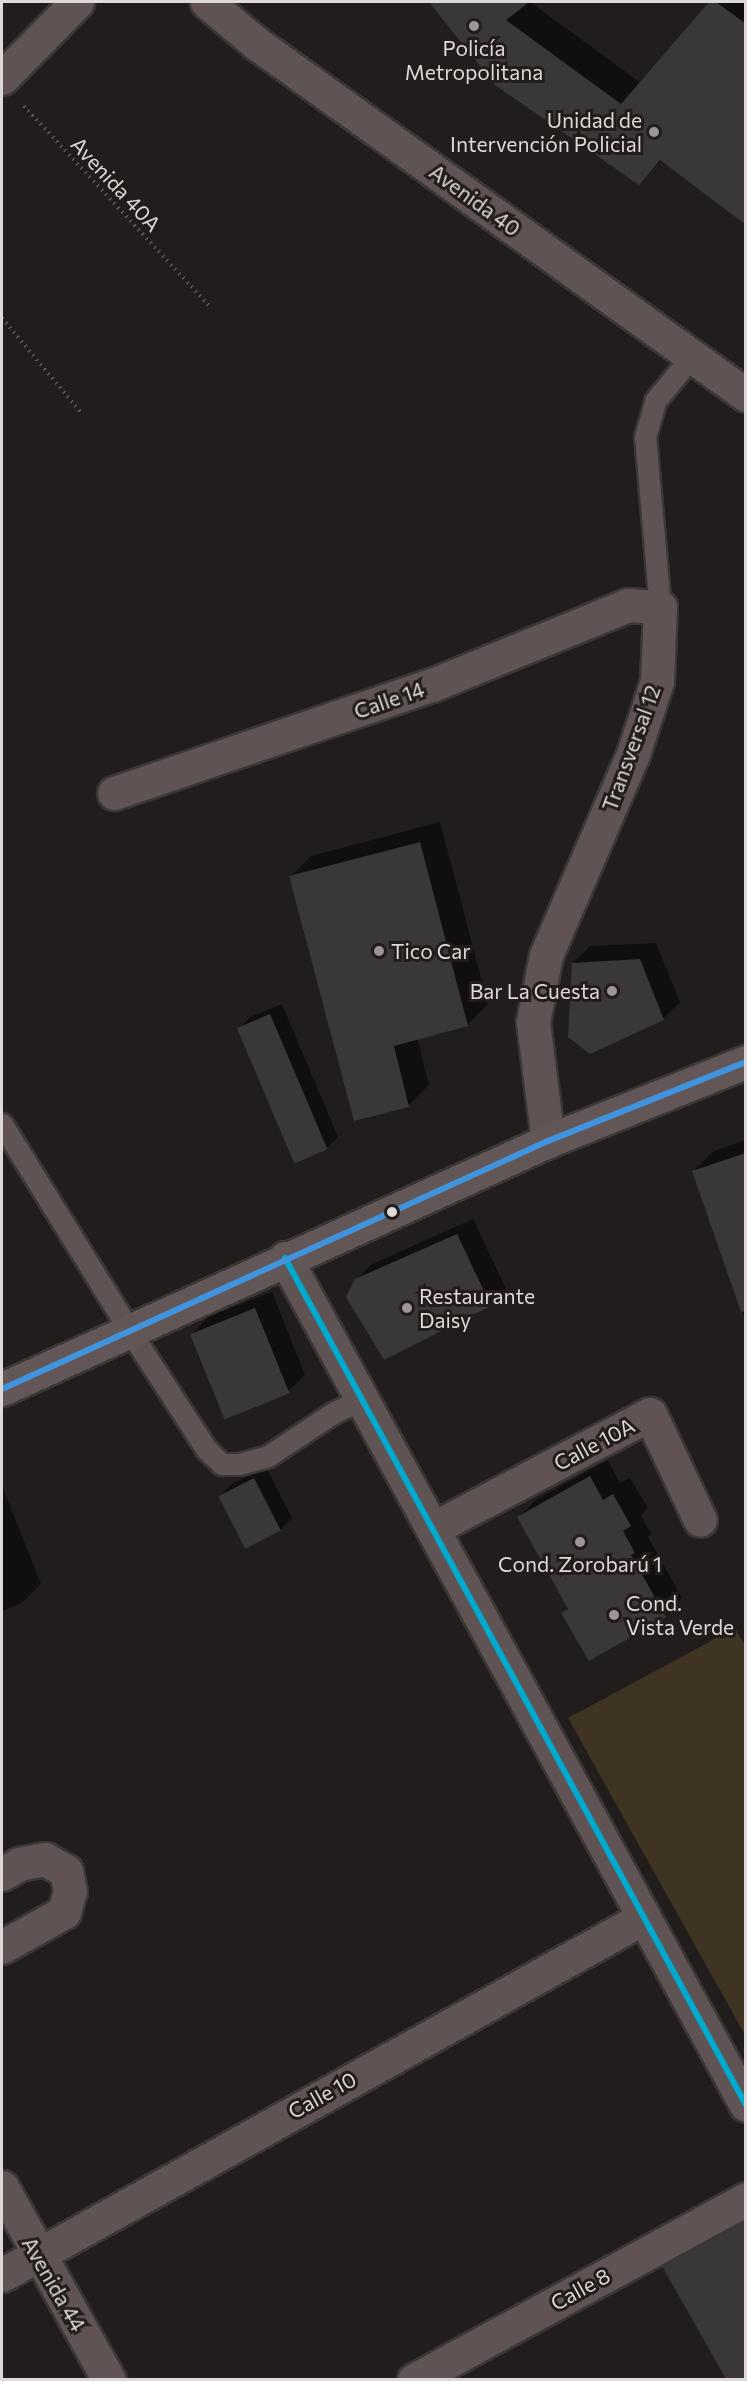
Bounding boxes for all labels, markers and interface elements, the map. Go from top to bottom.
marker: Policía Metropolitana [467,19,481,33]
place label: Policía Metropolitana [405,35,543,85]
place label: Unidad de Intervención Policial [450,107,642,157]
marker: Unidad de Intervención Policial [647,125,661,139]
street label: Avenida 40A [66,132,166,236]
street label: Avenida 40 [425,159,525,241]
street label: Calle 14 [351,676,427,724]
street label: Transversal 12 [597,682,665,814]
place label: Tico Car [391,938,471,964]
marker: Tico Car [372,944,386,958]
place label: Bar La Cuesta [470,978,600,1004]
marker: Bar La Cuesta [605,984,619,998]
unlabelled marker [386,1206,398,1218]
place label: Restaurante Daisy [419,1283,535,1333]
marker: Restaurante Daisy [400,1301,414,1315]
street label: Calle 10A [549,1412,639,1476]
marker: Cond. Zorobarú 1 [573,1535,587,1549]
place label: Cond. Zorobarú 1 [498,1551,662,1577]
place label: Cond. Vista Verde [626,1590,734,1640]
marker: Cond. Vista Verde [607,1608,621,1622]
street label: Calle 10 [284,2066,360,2124]
street label: Avenida 44 [17,2232,91,2336]
street label: Calle 8 [546,2262,614,2316]

